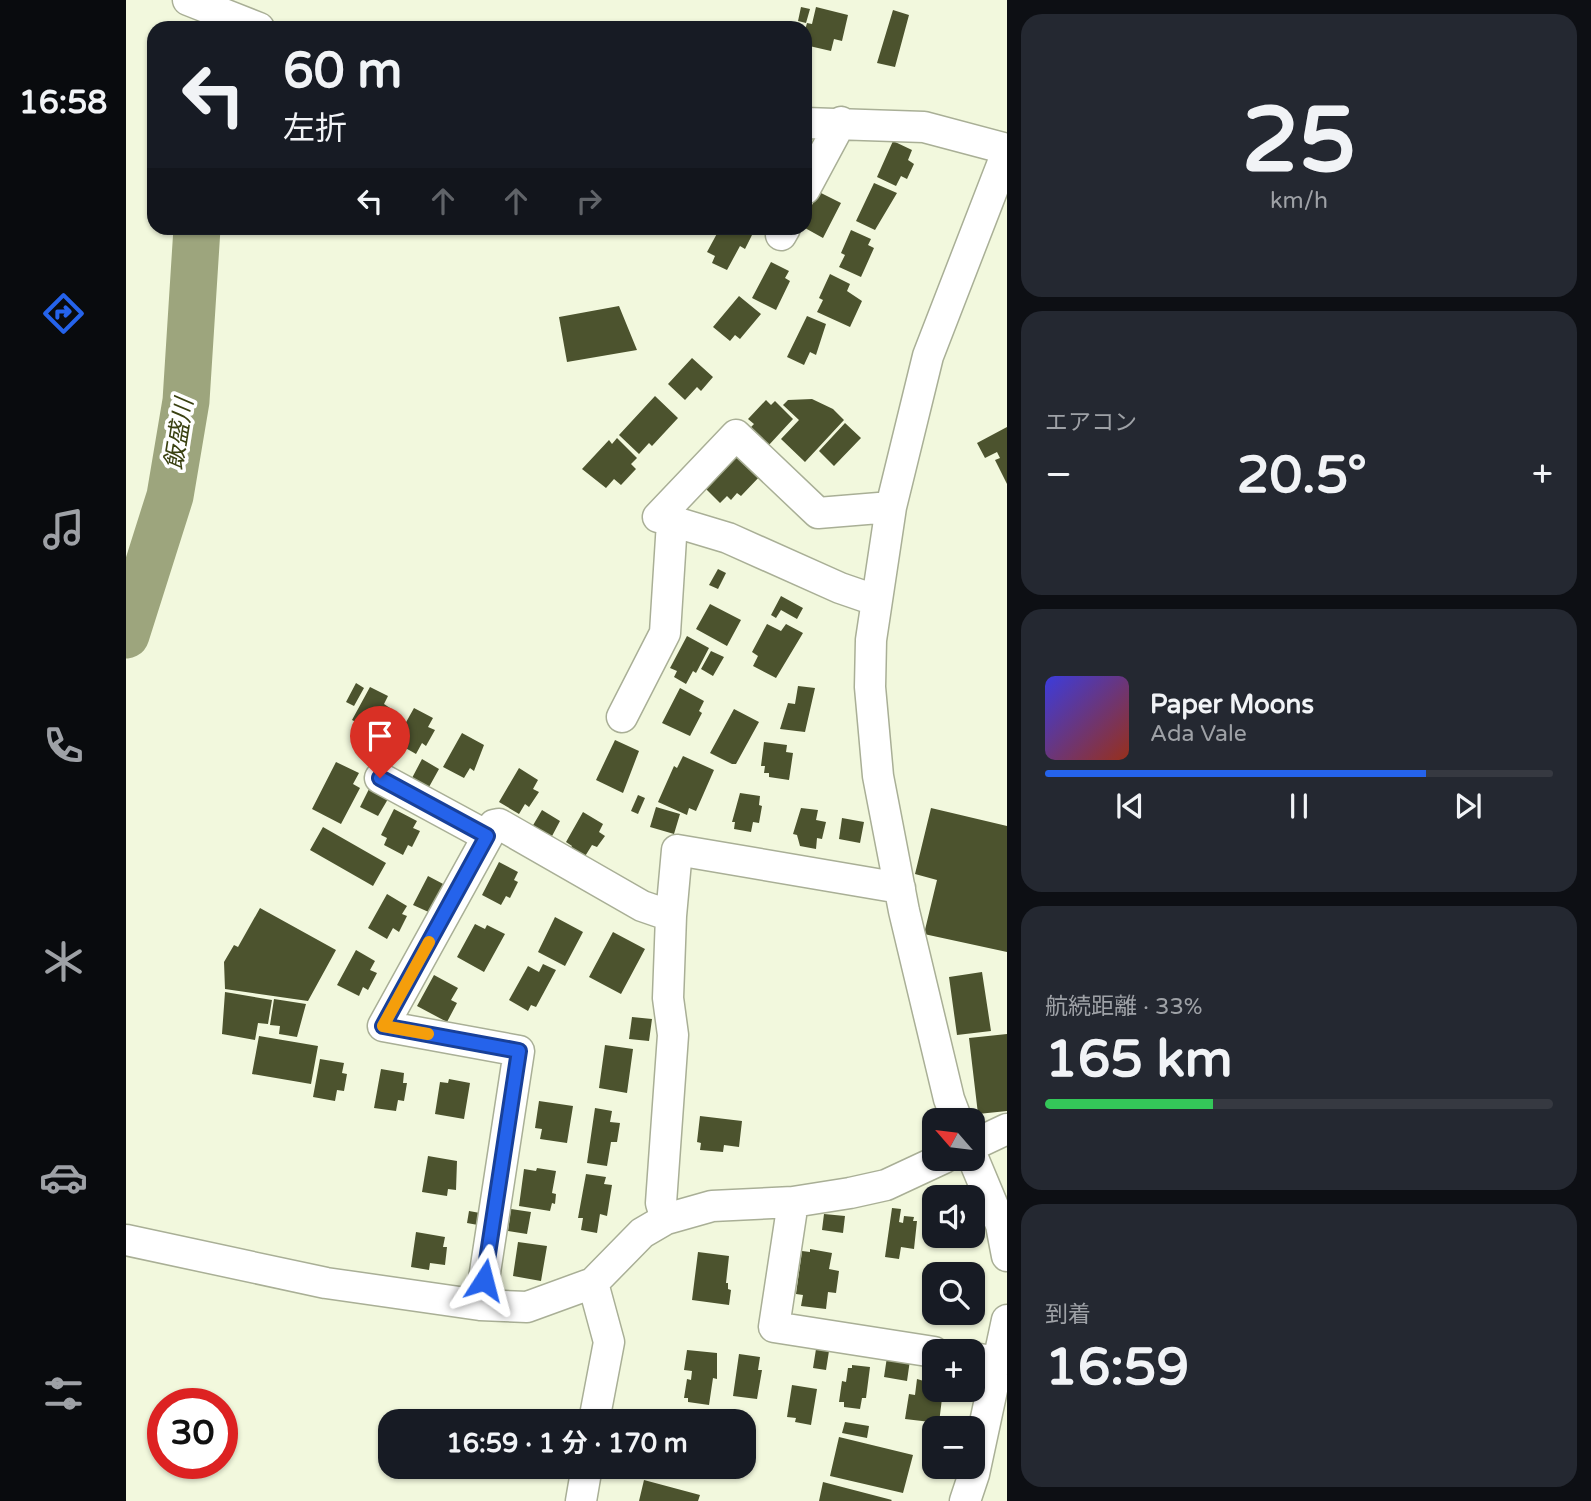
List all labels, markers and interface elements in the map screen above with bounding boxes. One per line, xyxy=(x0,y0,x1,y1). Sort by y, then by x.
text: 60 m xyxy=(283,42,402,101)
icon: left xyxy=(168,49,259,140)
text: 16:58 xyxy=(19,84,107,122)
text: 25 xyxy=(1242,86,1356,196)
text: 左折 xyxy=(283,110,347,148)
icon: left xyxy=(351,182,389,220)
icon: ahead xyxy=(424,182,462,220)
icon: ahead xyxy=(497,182,535,220)
icon: right xyxy=(570,182,608,220)
text: km/h xyxy=(1270,187,1328,215)
icon: directions xyxy=(39,289,88,338)
water label: 飯盛川 xyxy=(160,393,200,472)
text: エアコン xyxy=(1045,409,1137,437)
text: 20.5° xyxy=(1237,444,1367,507)
text: − xyxy=(1045,452,1072,498)
text: + xyxy=(1532,452,1553,498)
icon: music xyxy=(39,505,88,554)
text: Paper Moons xyxy=(1150,689,1314,720)
pin xyxy=(350,706,410,778)
icon: arrive xyxy=(361,717,399,755)
text: Ada Vale xyxy=(1150,720,1247,748)
icon: phone xyxy=(39,721,88,770)
icon: previous xyxy=(1111,787,1149,825)
icon: pause xyxy=(1280,787,1318,825)
icon: next xyxy=(1449,787,1487,825)
icon: climate xyxy=(39,937,88,986)
text: 航続距離 · 33% xyxy=(1045,993,1203,1021)
text: 165 km xyxy=(1045,1028,1233,1091)
north arrow xyxy=(922,1108,985,1171)
map controls xyxy=(922,1108,985,1479)
icon: car xyxy=(39,1153,88,1202)
button: sound xyxy=(922,1185,985,1248)
position arrow xyxy=(447,1243,521,1317)
button: search xyxy=(922,1262,985,1325)
text: 到着 xyxy=(1045,1301,1091,1329)
text: 16:59 xyxy=(1045,1336,1189,1399)
button: + xyxy=(922,1339,985,1402)
icon: filters xyxy=(39,1369,88,1418)
speed limit sign: 30 xyxy=(147,1388,238,1479)
button: − xyxy=(922,1416,985,1479)
text: 16:59 · 1 分 · 170 m xyxy=(446,1428,688,1459)

